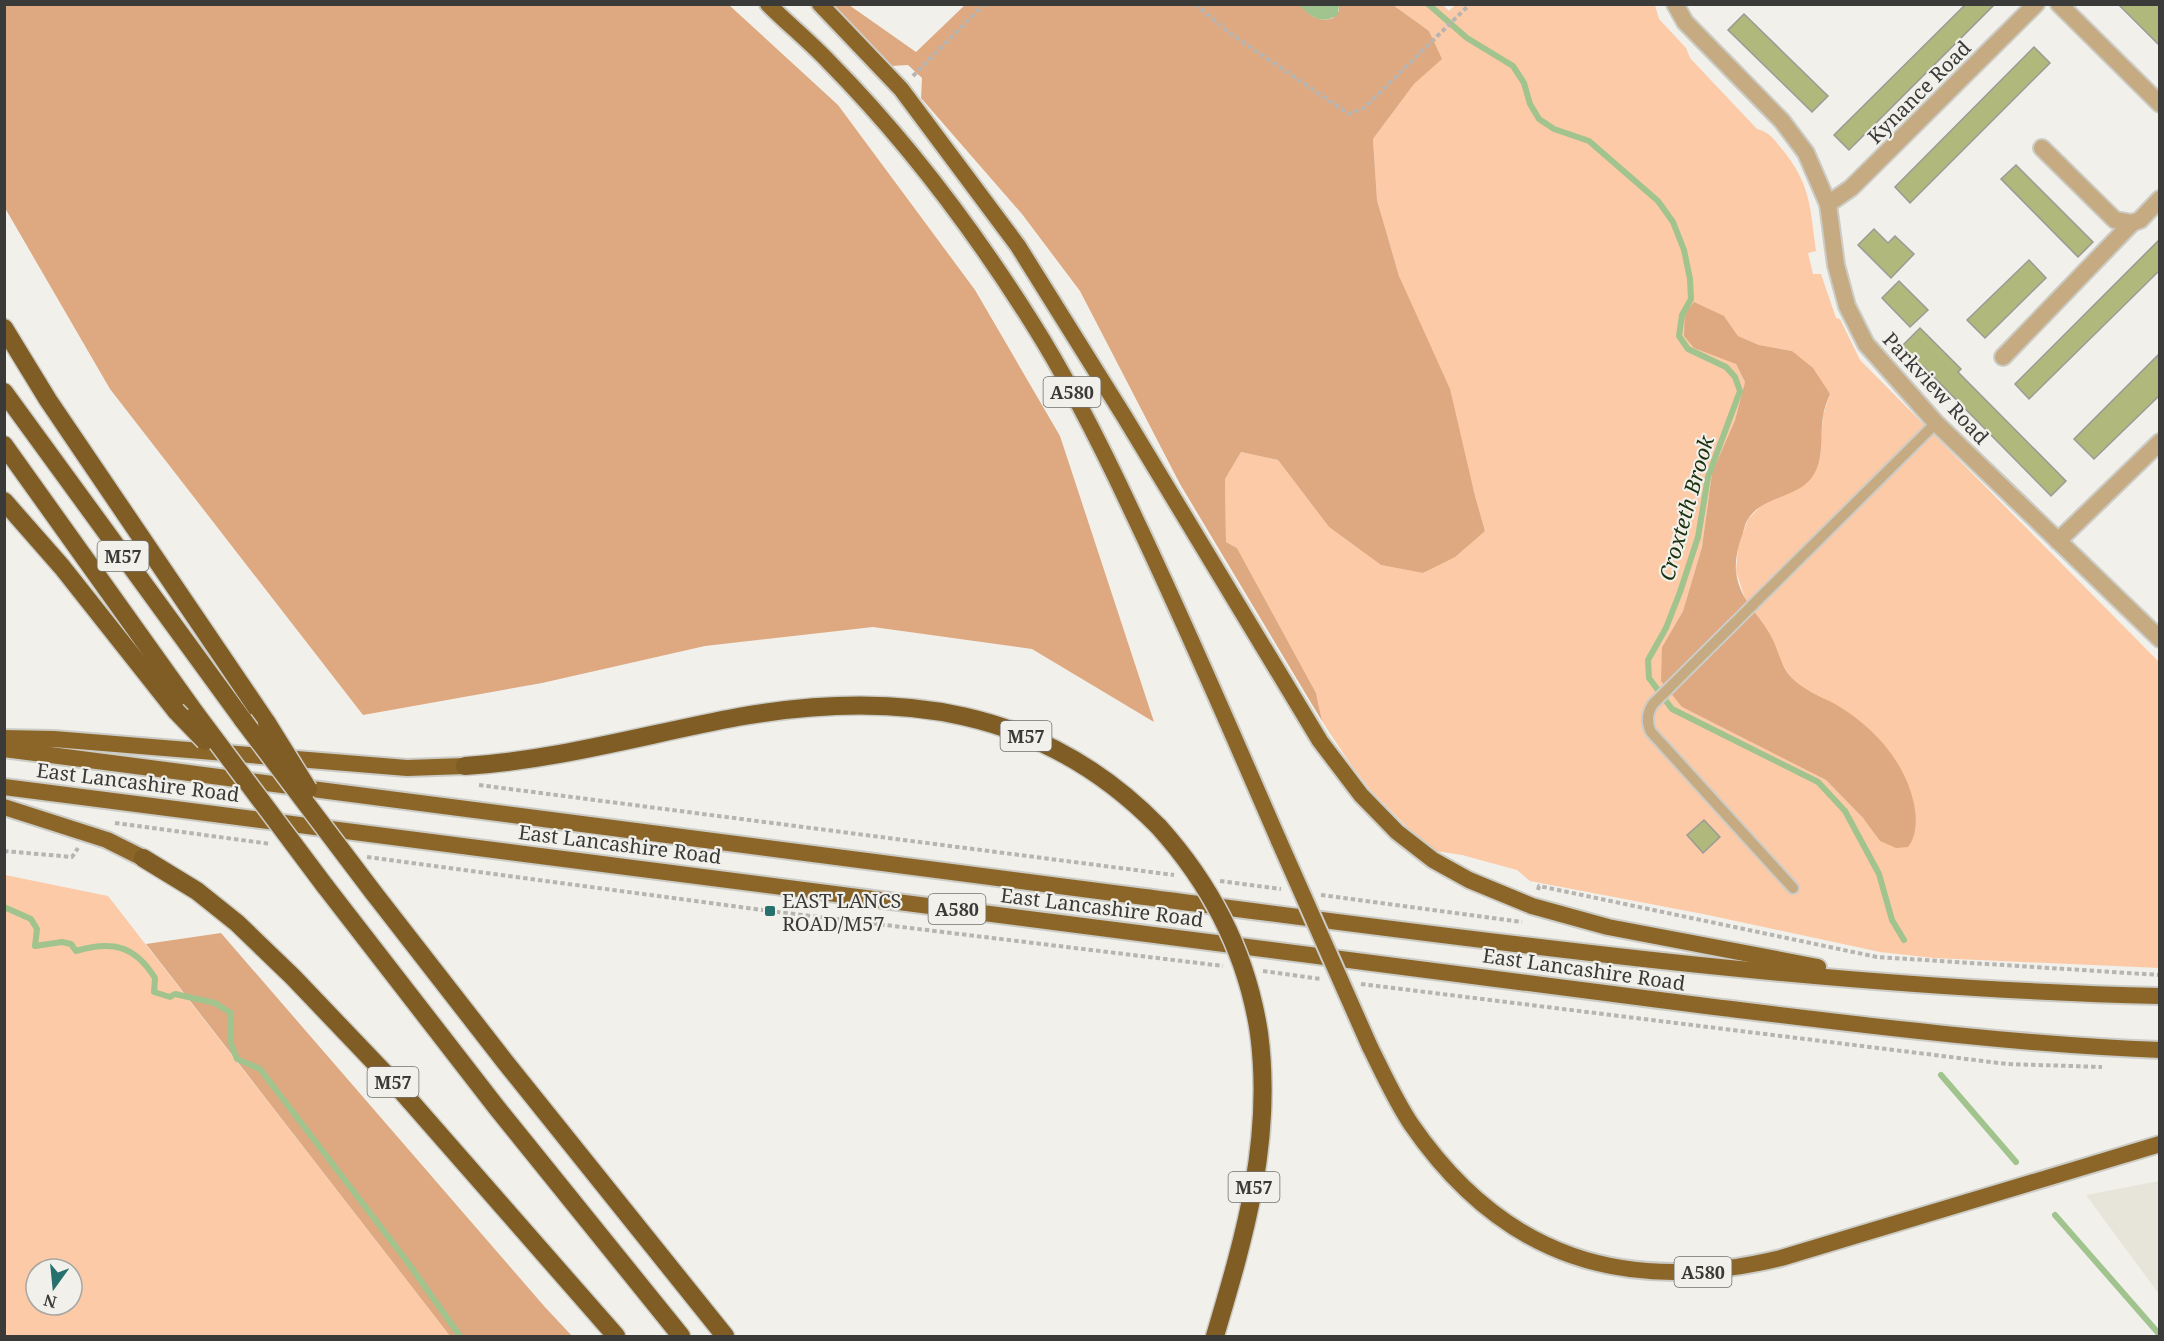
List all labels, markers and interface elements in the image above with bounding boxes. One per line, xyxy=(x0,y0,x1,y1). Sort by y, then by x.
street label: Kynance Road xyxy=(1861,34,1977,150)
street label: Parkview Road xyxy=(1877,326,1995,450)
road number: A580 xyxy=(1044,377,1100,407)
water label: Croxteth Brook xyxy=(1652,431,1720,584)
road number: M57 xyxy=(98,541,148,571)
road number: M57 xyxy=(1000,721,1052,751)
street label: East Lancashire Road xyxy=(35,756,241,808)
street label: East Lancashire Road xyxy=(517,818,723,870)
street label: East Lancashire Road xyxy=(999,881,1205,933)
place label: EAST LANCS ROAD/M57 xyxy=(782,887,901,937)
road number: A580 xyxy=(928,894,986,924)
marker: EAST LANCS ROAD/M57 xyxy=(763,904,777,918)
street label: East Lancashire Road xyxy=(1481,941,1687,997)
road number: M57 xyxy=(368,1067,418,1097)
road number: M57 xyxy=(1228,1172,1280,1202)
north arrow xyxy=(24,1257,84,1317)
road number: A580 xyxy=(1674,1257,1732,1287)
text: N xyxy=(41,1289,59,1314)

